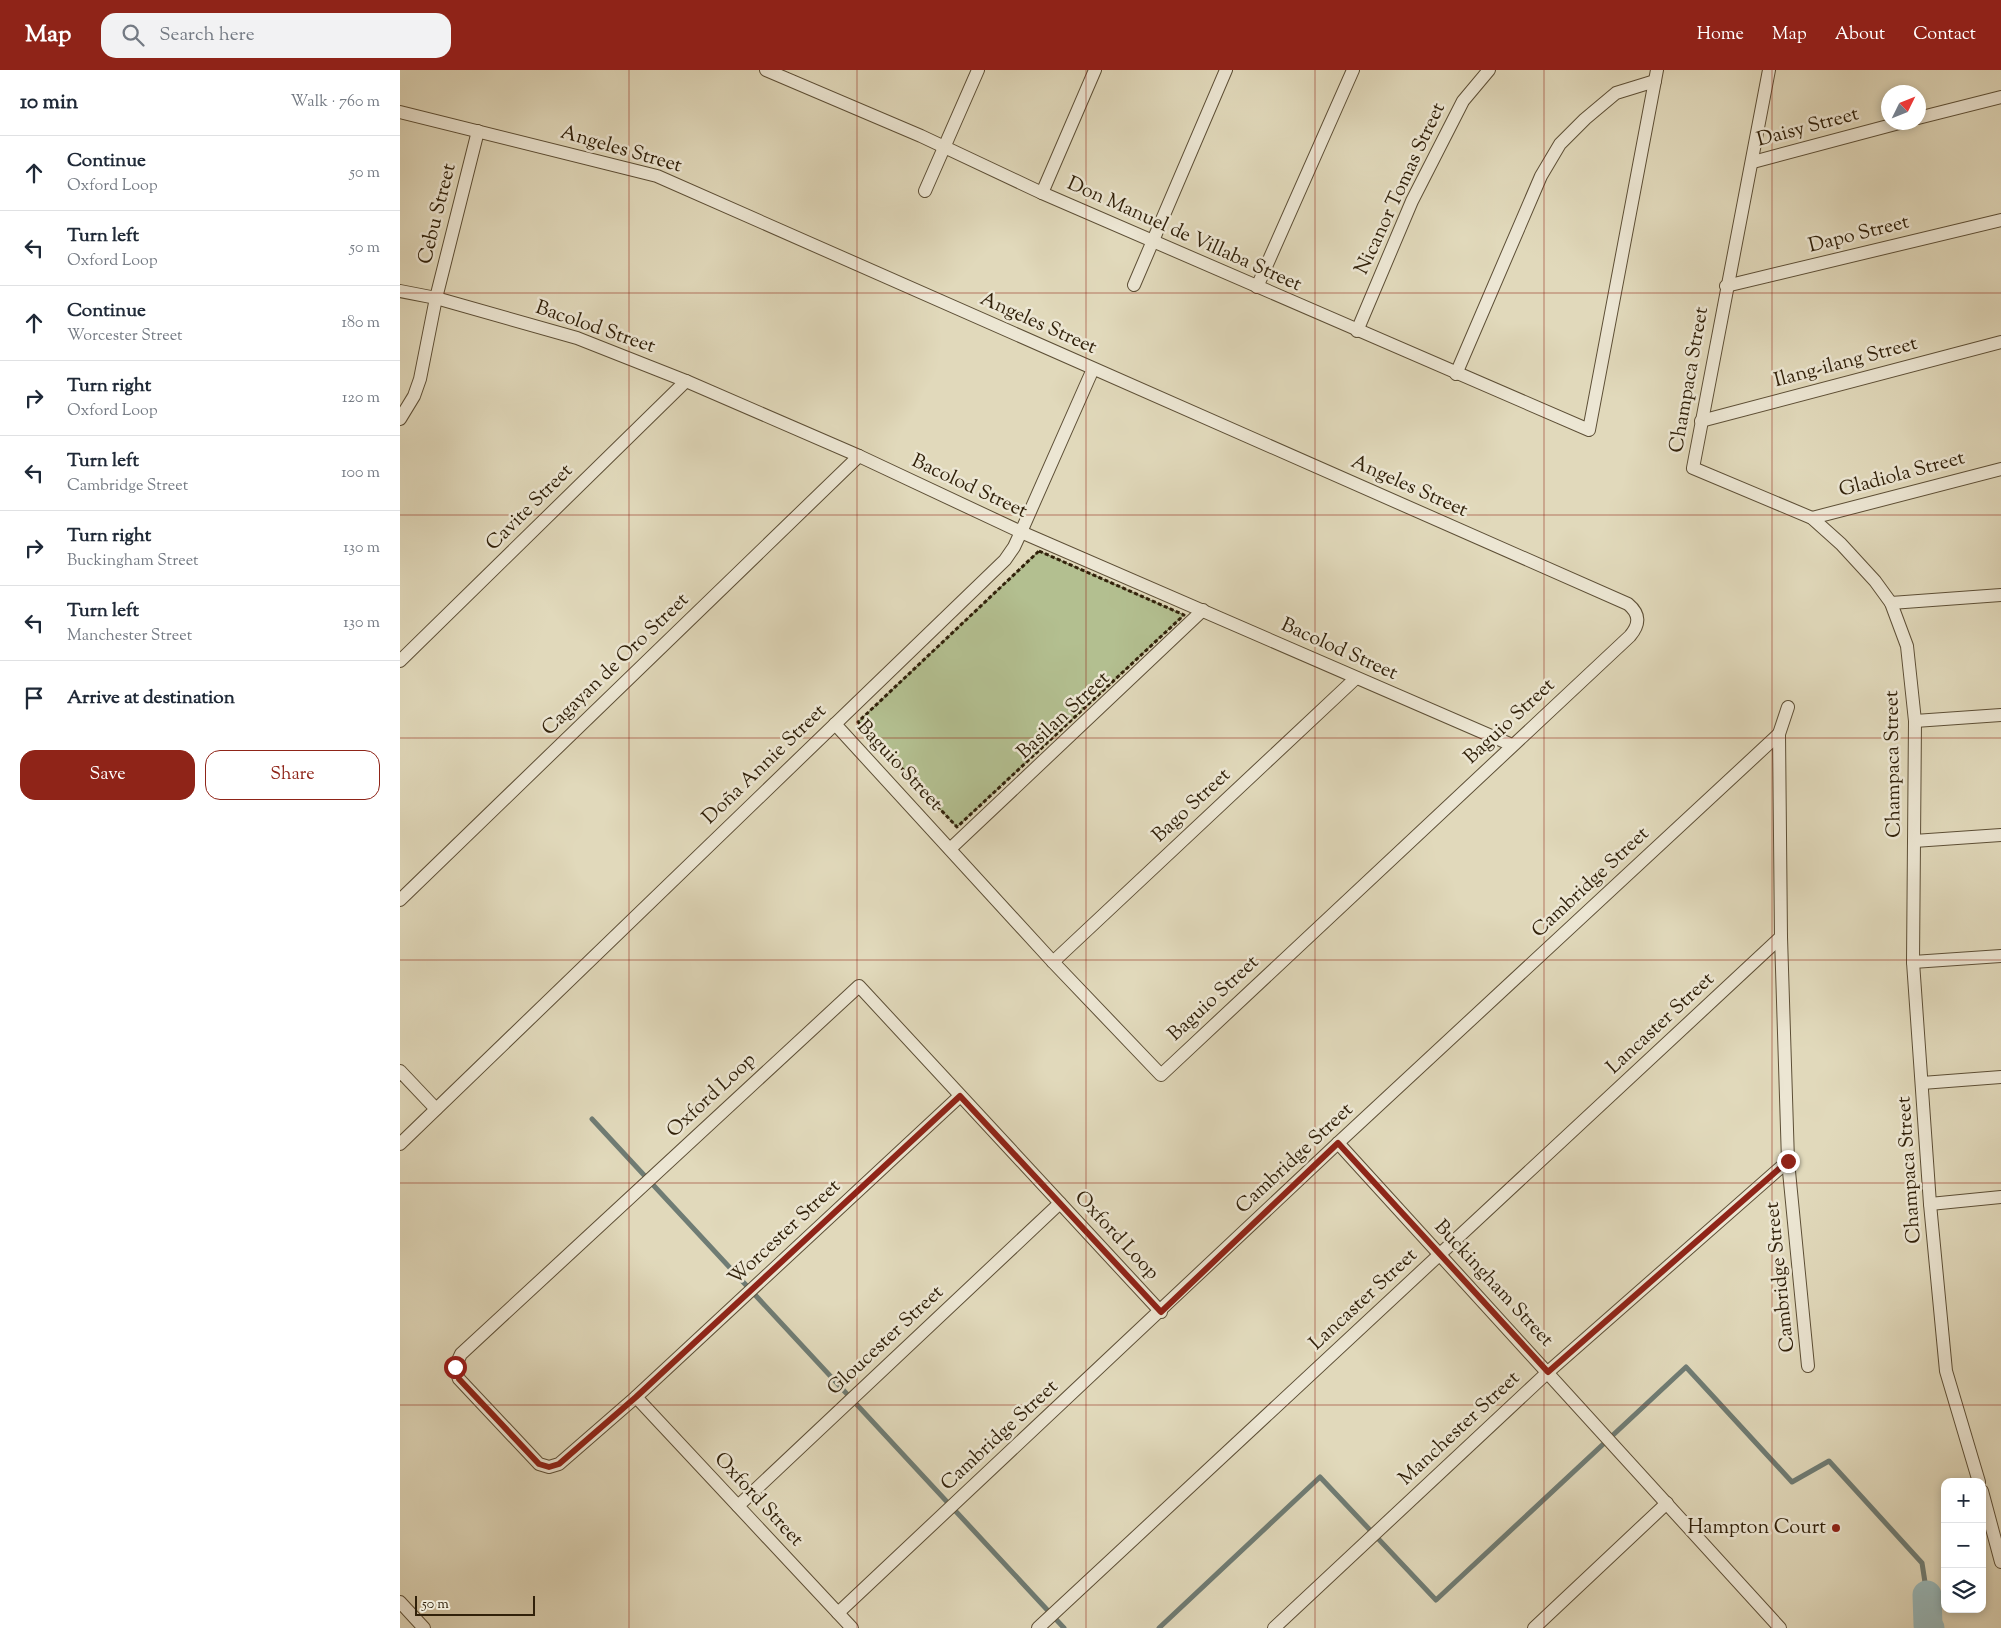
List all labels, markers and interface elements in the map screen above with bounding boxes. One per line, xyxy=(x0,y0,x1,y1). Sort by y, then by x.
search box xyxy=(101,13,451,58)
text: Map xyxy=(25,18,71,52)
icon: search xyxy=(119,21,147,49)
text: Search here xyxy=(159,22,255,49)
text: Home xyxy=(1697,22,1744,48)
text: Map xyxy=(1772,22,1807,48)
text: About xyxy=(1835,22,1885,48)
text: Contact xyxy=(1913,22,1976,48)
north arrow xyxy=(1881,85,1926,130)
text: 10 min xyxy=(20,88,78,118)
text: Walk · 760 m xyxy=(291,91,380,114)
street label: Nicanor Tomas Street xyxy=(1348,98,1454,280)
street label: Daisy Street xyxy=(1754,100,1862,156)
street label: Angeles Street xyxy=(557,119,685,181)
text: Continue xyxy=(67,148,146,175)
icon: ahead xyxy=(20,159,48,187)
street label: Cebu Street xyxy=(411,160,465,268)
text: 50 m xyxy=(349,162,380,185)
street label: Don Manuel de Villaba Street xyxy=(1062,170,1306,300)
text: Oxford Loop xyxy=(67,175,158,198)
street label: Dapo Street xyxy=(1806,208,1913,262)
text: Turn left xyxy=(67,223,139,250)
icon: left xyxy=(20,234,48,262)
text: 50 m xyxy=(349,237,380,260)
text: Oxford Loop xyxy=(67,250,158,273)
street label: Angeles Street xyxy=(975,285,1101,363)
street label: Bacolod Street xyxy=(531,294,659,362)
text: Continue xyxy=(67,298,146,325)
street label: Champaca Street xyxy=(1663,305,1717,455)
icon: ahead xyxy=(20,309,48,337)
text: 180 m xyxy=(341,312,380,335)
text: Worcester Street xyxy=(67,325,183,348)
street label: Ilang-ilang Street xyxy=(1771,330,1921,396)
text: Turn right xyxy=(67,373,151,400)
icon: right xyxy=(20,384,48,412)
text: 120 m xyxy=(342,387,380,410)
text: Oxford Loop xyxy=(67,400,158,423)
street label: Gladiola Street xyxy=(1836,444,1968,506)
street label: Bacolod Street xyxy=(906,447,1032,527)
text: Turn left xyxy=(67,448,139,475)
street label: Angeles Street xyxy=(1346,448,1472,526)
street label: Cavite Street xyxy=(480,458,580,558)
icon: left xyxy=(20,459,48,487)
text: 100 m xyxy=(341,462,380,485)
text: Cambridge Street xyxy=(67,475,188,498)
text: Turn right xyxy=(67,523,151,550)
icon: right xyxy=(20,534,48,562)
text: 130 m xyxy=(343,537,380,560)
text: Buckingham Street xyxy=(67,550,199,573)
street label: Cagayan de Oro Street xyxy=(536,587,696,743)
text: Turn left xyxy=(67,598,139,625)
icon: left xyxy=(20,609,48,637)
street label: Bacolod Street xyxy=(1276,611,1402,689)
text: 130 m xyxy=(343,612,380,635)
text: Manchester Street xyxy=(67,625,192,648)
street label: Basilan Street xyxy=(1011,665,1117,767)
street label: Baguio Street xyxy=(1458,672,1562,772)
icon: arrive xyxy=(20,684,48,712)
text: Arrive at destination xyxy=(67,685,235,712)
street label: Champaca Street xyxy=(1878,690,1910,838)
street label: Doña Annie Street xyxy=(696,698,834,832)
street label: Baguio Street xyxy=(849,714,949,818)
button: Save xyxy=(20,750,195,800)
button: Share xyxy=(205,750,380,800)
street label: Bago Street xyxy=(1146,762,1238,850)
street label: Cambridge Street xyxy=(1526,821,1656,945)
street label: Baguio Street xyxy=(1162,949,1266,1049)
street label: Lancaster Street xyxy=(1600,966,1722,1082)
street label: Oxford Loop xyxy=(661,1047,763,1145)
street label: Champaca Street xyxy=(1890,1095,1930,1245)
street label: Cambridge Street xyxy=(1230,1097,1360,1221)
route end xyxy=(1777,1150,1800,1173)
street label: Worcester Street xyxy=(722,1173,848,1293)
street label: Oxford Loop xyxy=(1067,1185,1165,1287)
street label: Cambridge Street xyxy=(1759,1200,1803,1354)
street label: Buckingham Street xyxy=(1426,1214,1560,1354)
street label: Lancaster Street xyxy=(1303,1242,1425,1358)
street label: Gloucester Street xyxy=(821,1279,951,1403)
route start xyxy=(444,1356,467,1379)
street label: Manchester Street xyxy=(1393,1365,1527,1493)
street label: Cambridge Street xyxy=(935,1374,1065,1498)
street label: Oxford Street xyxy=(706,1446,810,1554)
map controls xyxy=(1941,1478,1986,1613)
button: + xyxy=(1941,1478,1986,1523)
place label: Hampton Court xyxy=(1687,1514,1826,1543)
marker: Hampton Court xyxy=(1830,1522,1842,1534)
button: − xyxy=(1941,1523,1986,1568)
button: layers xyxy=(1941,1568,1986,1613)
scale bar xyxy=(415,1593,535,1616)
text: 50 m xyxy=(422,1595,449,1615)

